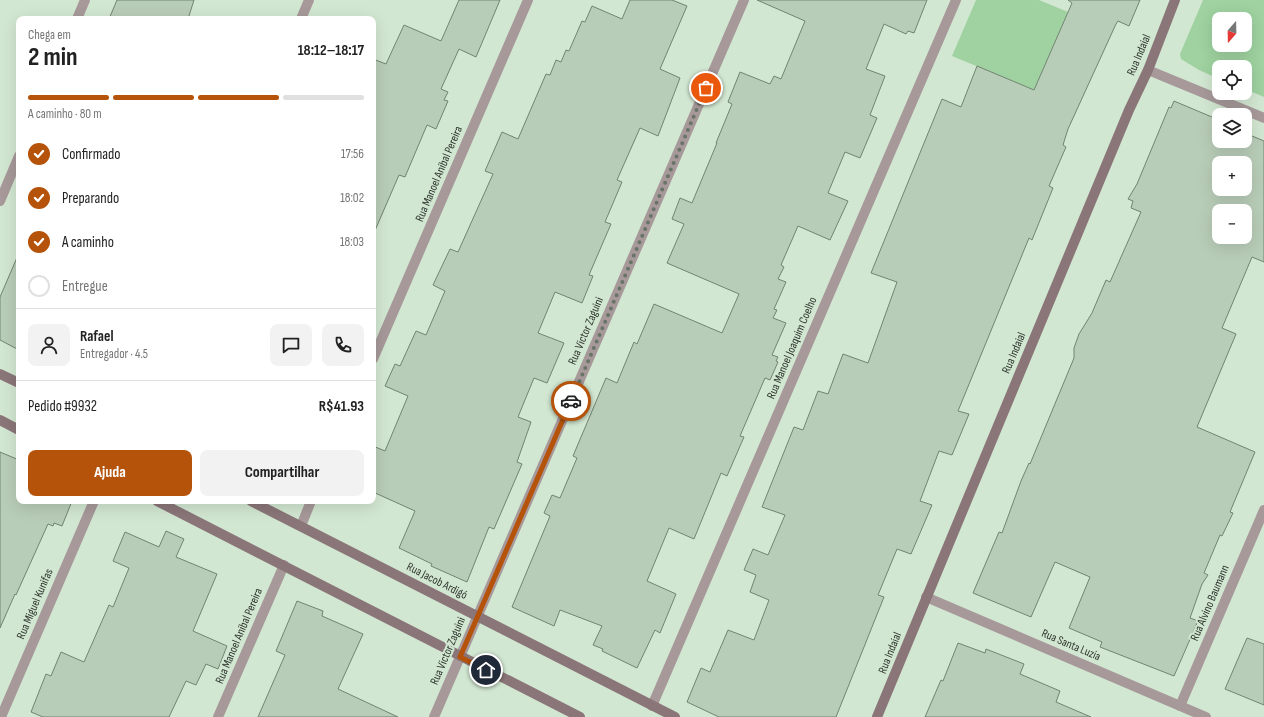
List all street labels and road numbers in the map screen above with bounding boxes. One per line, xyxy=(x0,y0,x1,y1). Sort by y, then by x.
street label: Rua Indaial xyxy=(1124,32,1154,78)
street label: Rua Manoel Aníbal Pereira xyxy=(412,124,466,224)
street label: Rua Victor Zaguini xyxy=(565,295,607,367)
street label: Rua Manoel Joaquim Coelho xyxy=(764,295,820,401)
street label: Rua Indaial xyxy=(999,330,1029,376)
street label: Rua Jacob Ardigó xyxy=(404,559,470,603)
street label: Rua Alvino Baumann xyxy=(1187,563,1233,643)
street label: Rua Miguel Kunifas xyxy=(13,566,57,642)
street label: Rua Manoel Aníbal Pereira xyxy=(212,586,266,686)
street label: Rua Victor Zaguini xyxy=(427,615,469,687)
street label: Rua Santa Luzia xyxy=(1039,626,1103,664)
street label: Rua Indaial xyxy=(875,630,905,676)

